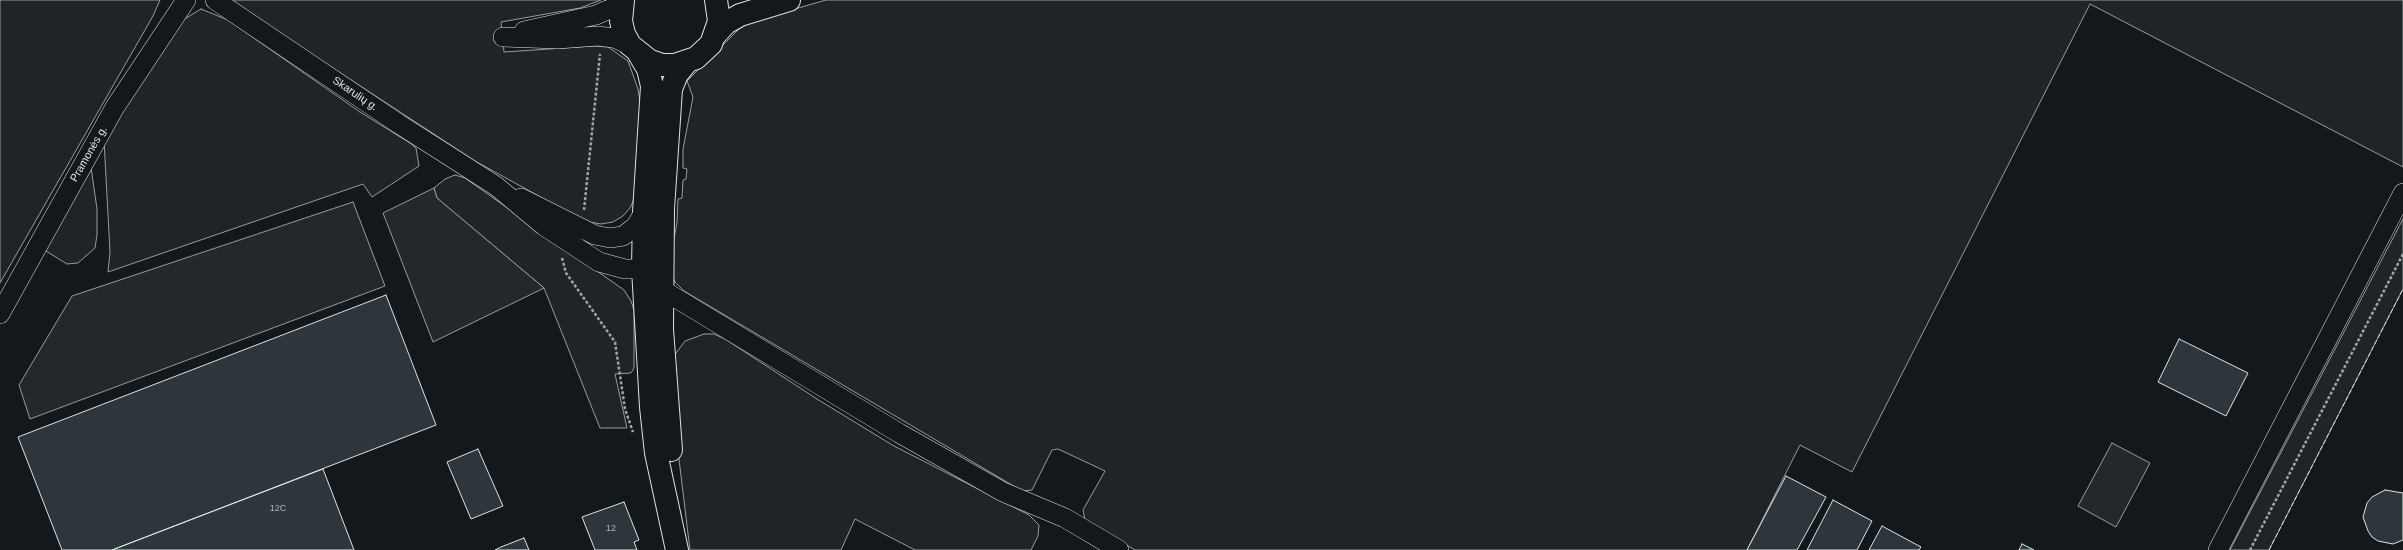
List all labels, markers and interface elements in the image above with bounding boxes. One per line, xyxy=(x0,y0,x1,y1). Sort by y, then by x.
street label: Skarulių g. xyxy=(330,74,380,114)
street label: Pramonės g. xyxy=(68,124,110,184)
house number: 12C xyxy=(270,504,286,514)
house number: 12 xyxy=(606,524,616,534)

